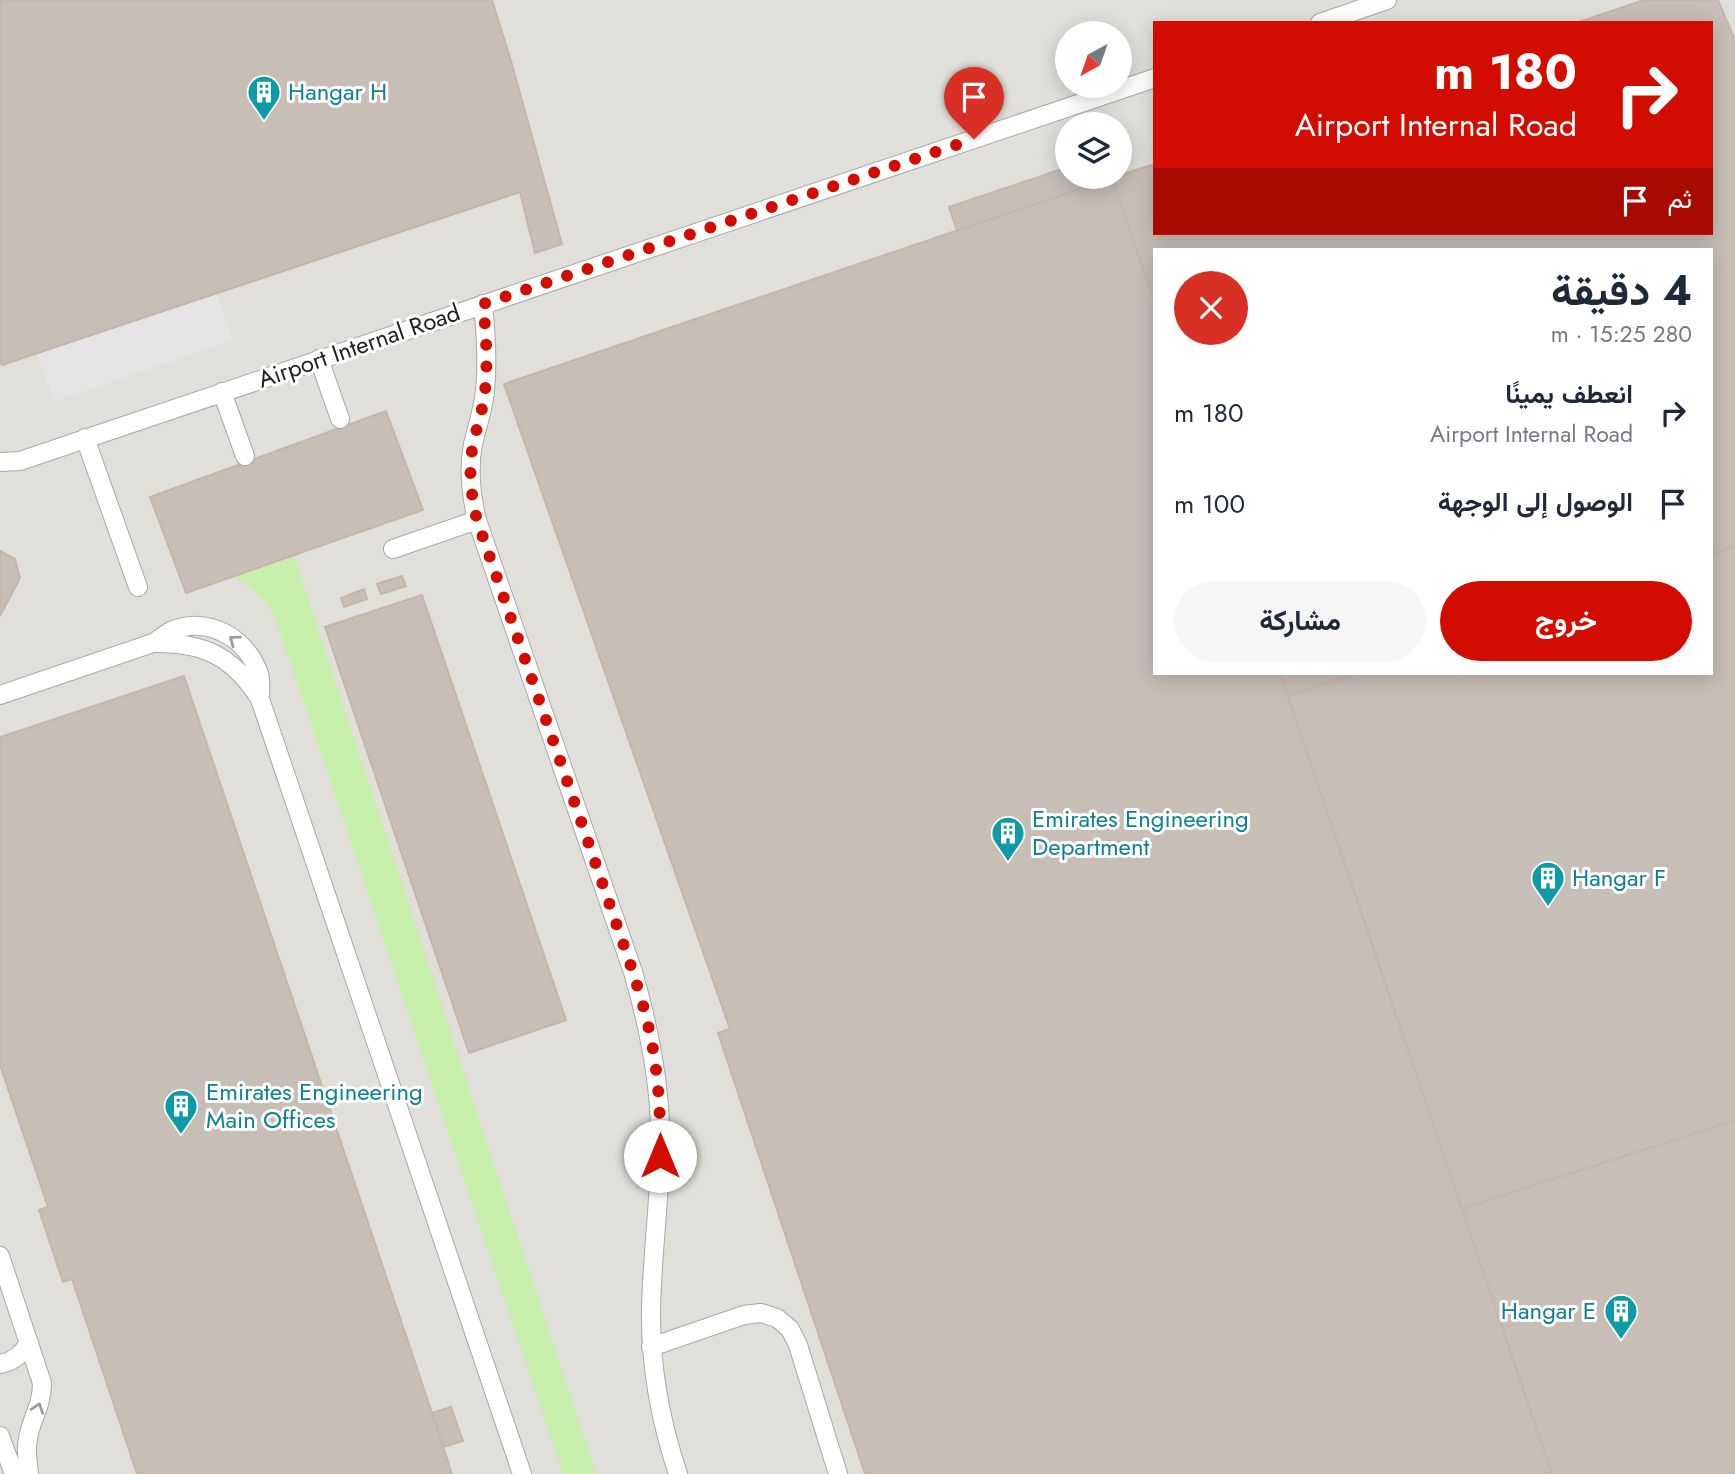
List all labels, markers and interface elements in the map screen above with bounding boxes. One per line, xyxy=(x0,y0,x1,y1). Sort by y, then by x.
north arrow xyxy=(1055,21,1132,98)
map controls xyxy=(1055,21,1132,189)
text: 180 m xyxy=(1434,37,1577,107)
icon: right xyxy=(1601,49,1692,140)
pin xyxy=(944,67,1004,139)
building icon: Hangar H xyxy=(245,73,283,122)
place label: Hangar H xyxy=(288,74,387,109)
icon: arrive xyxy=(955,78,993,116)
text: Airport Internal Road xyxy=(1295,102,1577,148)
button: layers xyxy=(1055,112,1132,189)
text: ثم xyxy=(1668,180,1692,218)
icon: arrive xyxy=(1616,182,1654,220)
text: 4 دقيقة xyxy=(1551,260,1692,321)
button: close xyxy=(1174,271,1248,345)
street label: Airport Internal Road xyxy=(253,295,465,397)
text: 280 m · 15:25 xyxy=(1551,317,1692,351)
text: انعطف يمينًا xyxy=(1505,375,1633,413)
text: 180 m xyxy=(1174,394,1244,432)
icon: right xyxy=(1654,394,1692,432)
text: Airport Internal Road xyxy=(1430,417,1633,451)
text: الوصول إلى الوجهة xyxy=(1438,483,1633,521)
text: 100 m xyxy=(1174,485,1245,523)
icon: arrive xyxy=(1654,485,1692,523)
button: مشاركة xyxy=(1174,581,1426,661)
button: خروج xyxy=(1440,581,1692,661)
one-way arrow xyxy=(230,636,242,648)
place label: Emirates Engineering Department xyxy=(1032,801,1249,864)
building icon: Emirates Engineering Department xyxy=(989,814,1027,863)
building icon: Hangar F xyxy=(1529,859,1567,908)
place label: Hangar F xyxy=(1572,860,1666,895)
place label: Emirates Engineering Main Offices xyxy=(206,1074,423,1137)
building icon: Emirates Engineering Main Offices xyxy=(162,1087,200,1136)
position arrow xyxy=(623,1119,697,1193)
building icon: Hangar E xyxy=(1602,1292,1640,1341)
place label: Hangar E xyxy=(1501,1293,1596,1328)
one-way arrow xyxy=(30,1402,44,1414)

